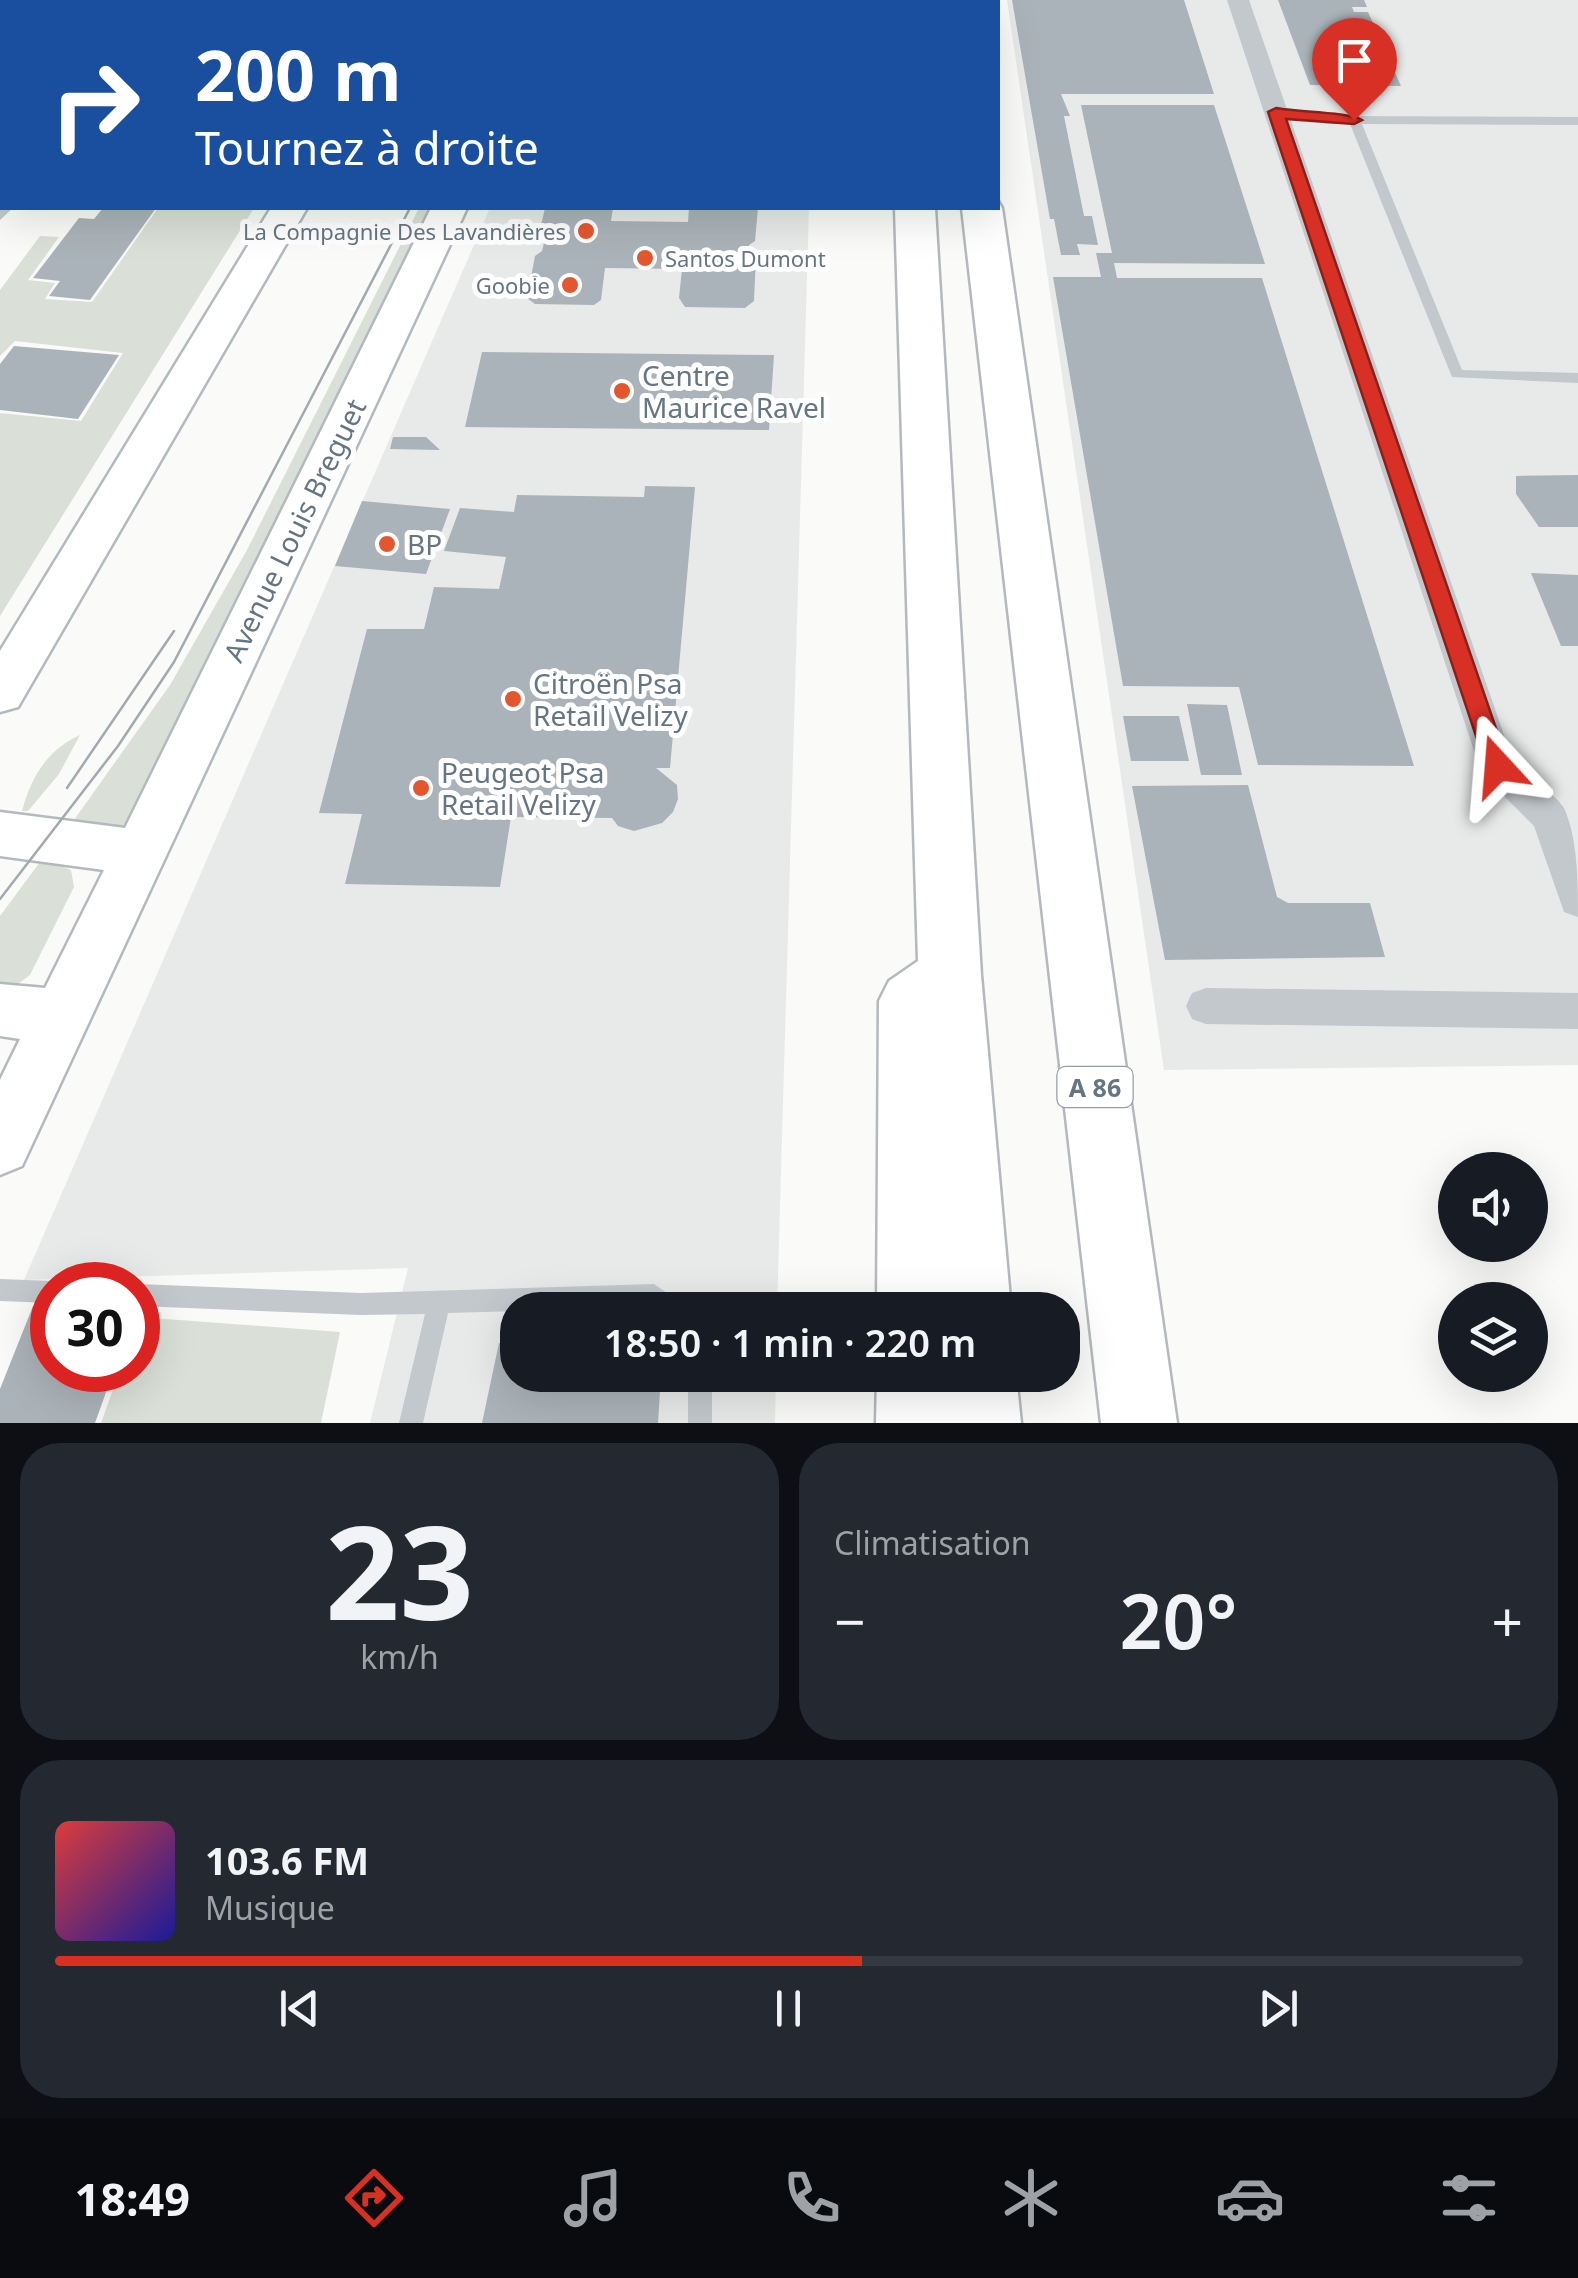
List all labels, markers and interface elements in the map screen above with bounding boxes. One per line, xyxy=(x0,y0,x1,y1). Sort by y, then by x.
pin xyxy=(1312,18,1397,121)
text: 200 m xyxy=(195,26,402,122)
icon: arrive xyxy=(1327,33,1382,88)
icon: right xyxy=(30,40,160,170)
text: Tournez à droite xyxy=(195,117,539,178)
place label: La Compagnie Des Lavandières xyxy=(243,216,566,246)
marker: La Compagnie Des Lavandières xyxy=(575,220,597,242)
place label: Santos Dumont xyxy=(665,243,826,273)
marker: Santos Dumont xyxy=(634,247,656,269)
place label: Goobie xyxy=(476,270,550,300)
marker: Goobie xyxy=(559,274,581,296)
place label: Centre Maurice Ravel xyxy=(642,356,826,426)
marker: Centre Maurice Ravel xyxy=(611,380,633,402)
street label: Avenue Louis Breguet xyxy=(214,392,374,668)
place label: BP xyxy=(407,525,442,563)
marker: BP xyxy=(376,533,398,555)
place label: Citroën Psa Retail Velizy xyxy=(533,664,688,734)
marker: Citroën Psa Retail Velizy xyxy=(502,688,524,710)
position arrow xyxy=(1446,714,1550,818)
place label: Peugeot Psa Retail Velizy xyxy=(441,753,604,823)
marker: Peugeot Psa Retail Velizy xyxy=(410,777,432,799)
road number: A 86 xyxy=(1058,1067,1132,1107)
map controls xyxy=(1438,1152,1548,1392)
button: sound xyxy=(1438,1152,1548,1262)
speed limit sign: 30 xyxy=(30,1262,160,1392)
button: layers xyxy=(1438,1282,1548,1392)
text: 18:50 · 1 min · 220 m xyxy=(604,1316,976,1368)
text: 23 xyxy=(325,1481,474,1658)
text: Climatisation xyxy=(834,1521,1031,1564)
text: 20° xyxy=(1120,1569,1237,1671)
text: − xyxy=(834,1583,865,1658)
text: + xyxy=(1492,1583,1523,1658)
text: km/h xyxy=(360,1635,439,1678)
text: 103.6 FM xyxy=(205,1834,369,1886)
text: Musique xyxy=(205,1886,335,1929)
icon: previous xyxy=(272,1981,327,2036)
icon: pause xyxy=(761,1981,816,2036)
icon: next xyxy=(1251,1981,1306,2036)
icon: directions xyxy=(339,2163,409,2233)
icon: music xyxy=(558,2163,628,2233)
icon: phone xyxy=(777,2163,847,2233)
icon: climate xyxy=(996,2163,1066,2233)
icon: car xyxy=(1215,2163,1285,2233)
icon: filters xyxy=(1434,2163,1504,2233)
text: 18:49 xyxy=(74,2168,190,2229)

